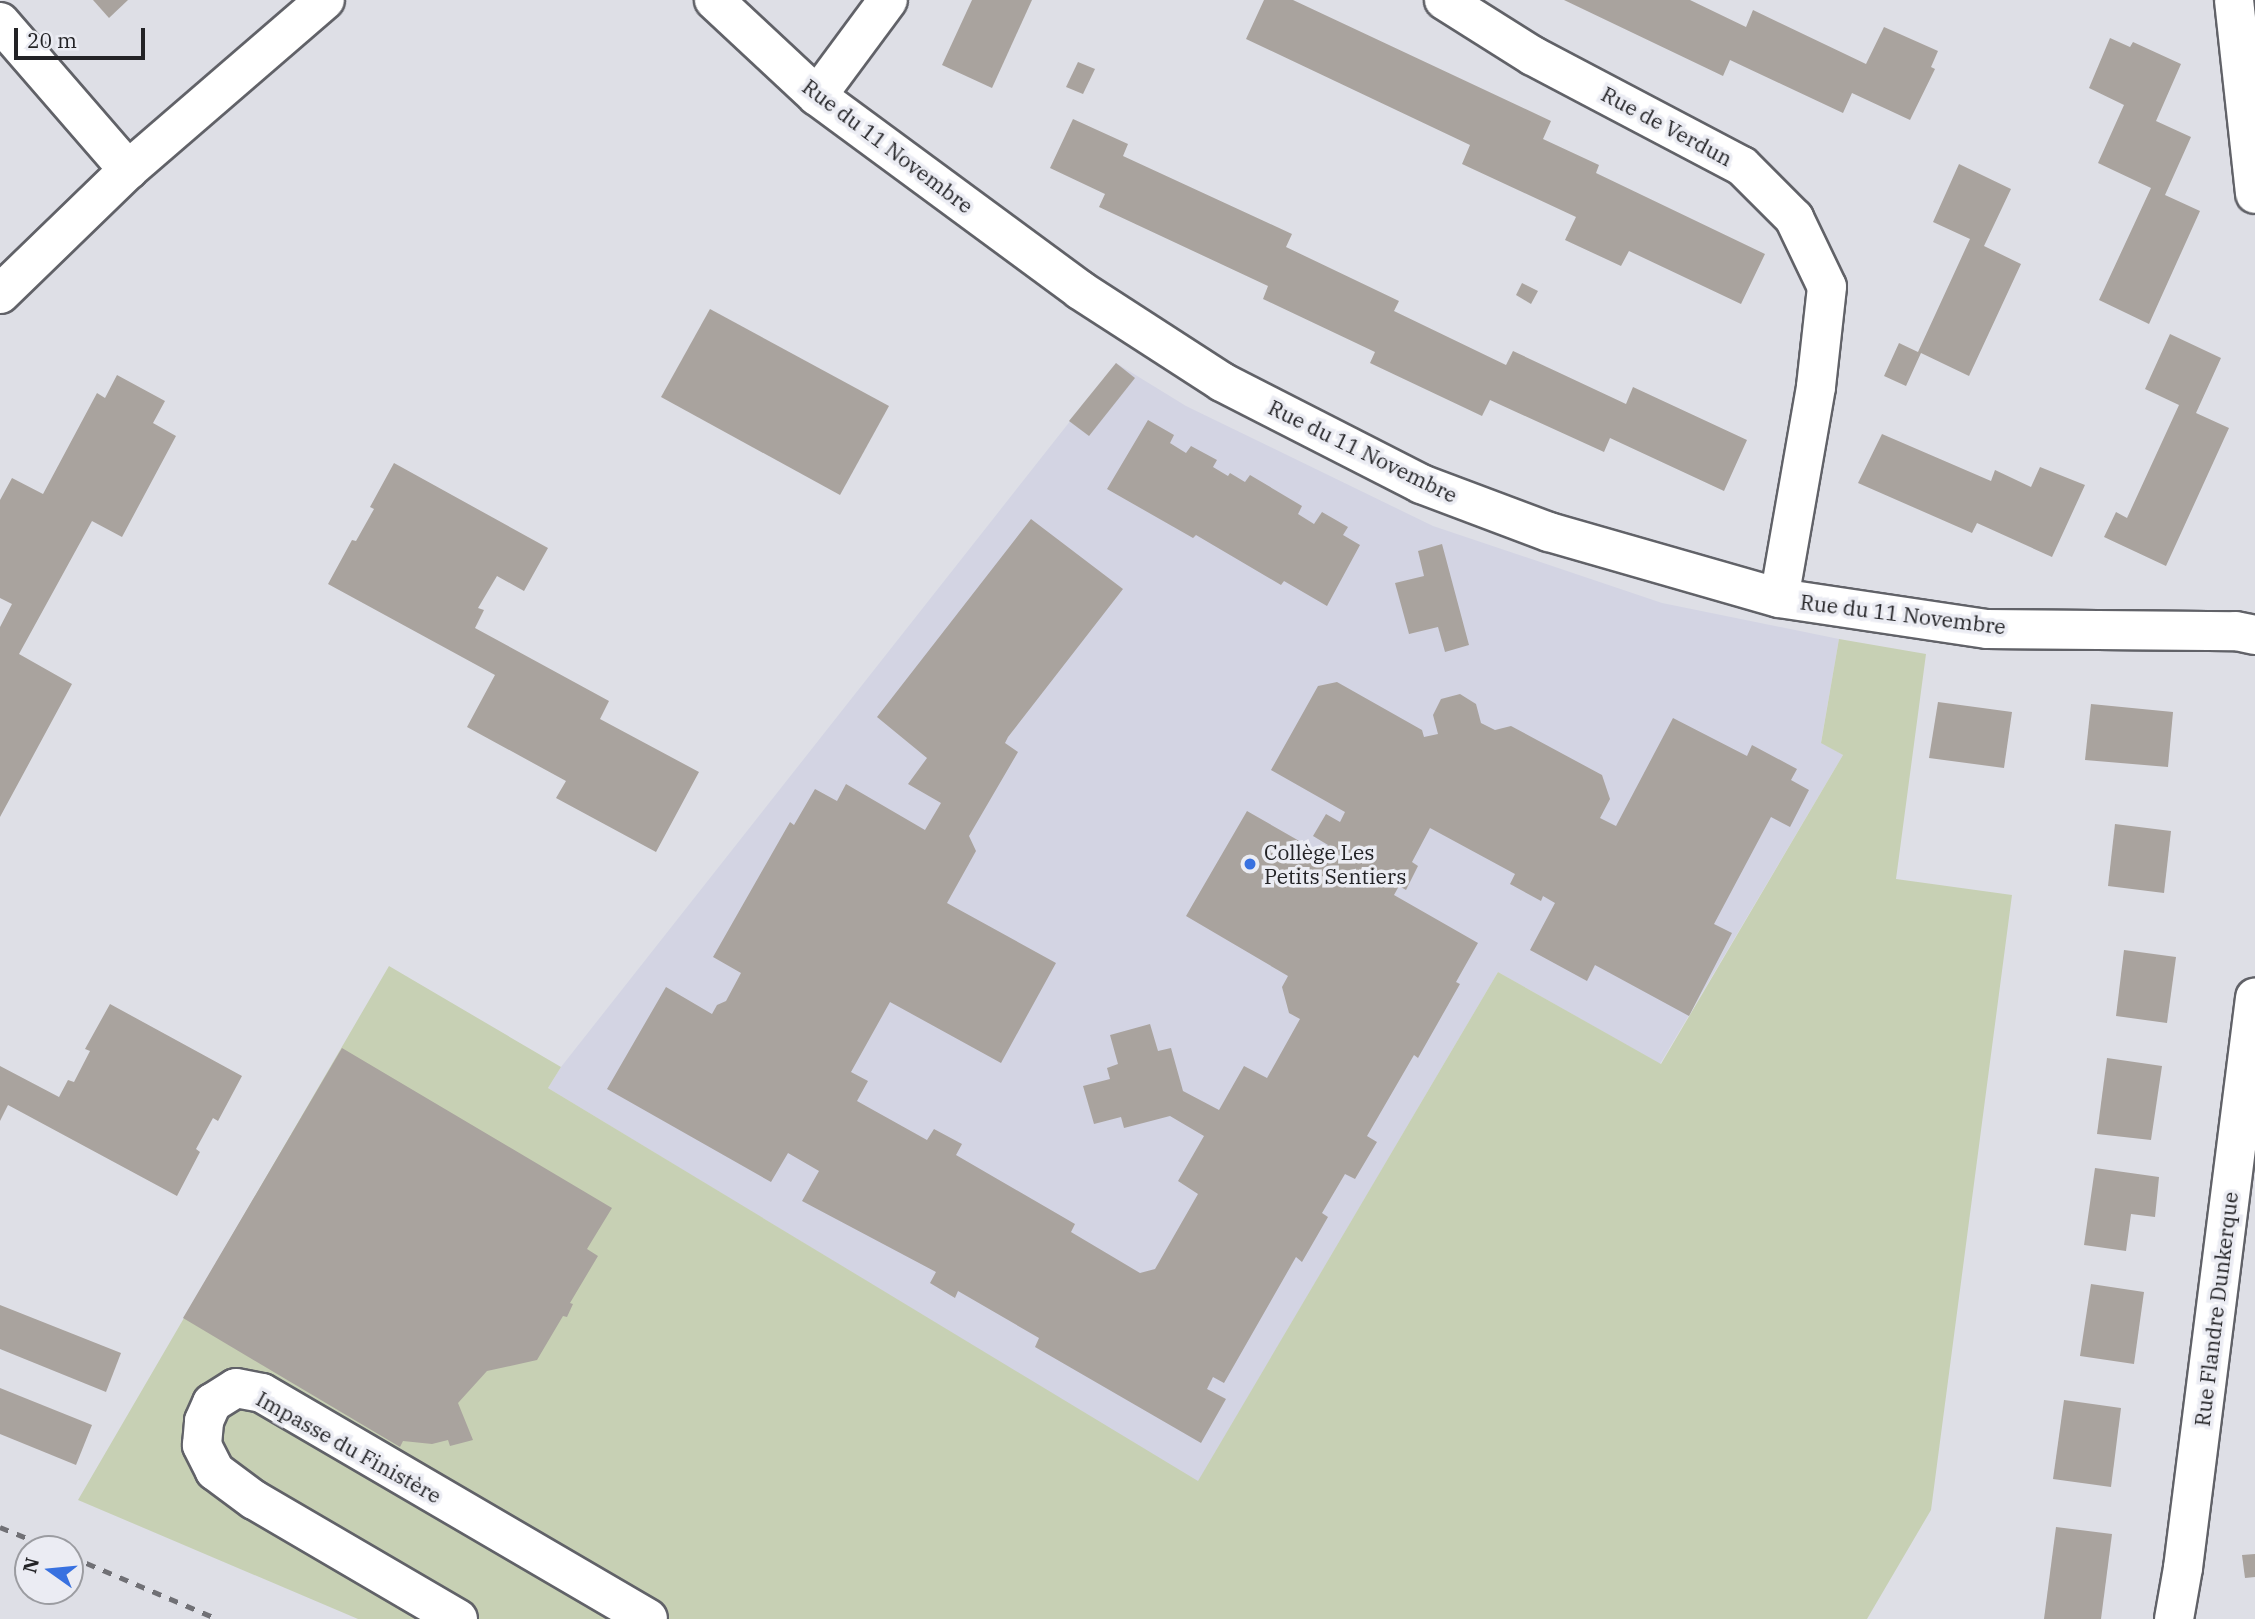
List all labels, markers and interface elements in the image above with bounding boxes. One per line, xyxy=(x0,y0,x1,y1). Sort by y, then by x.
scale bar xyxy=(18,14,149,58)
text: 20 m xyxy=(27,26,77,54)
street label: Rue du 11 Novembre xyxy=(798,74,978,218)
street label: Rue de Verdun xyxy=(1597,81,1737,171)
street label: Rue du 11 Novembre xyxy=(1264,394,1462,508)
street label: Rue du 11 Novembre xyxy=(1799,589,2007,639)
place label: Collège Les Petits Sentiers xyxy=(1264,839,1406,889)
marker: Collège Les Petits Sentiers xyxy=(1242,856,1258,872)
street label: Rue Flandre Dunkerque xyxy=(2189,1190,2243,1428)
street label: Impasse du Finistère xyxy=(252,1386,446,1508)
north arrow xyxy=(14,1535,84,1605)
text: N xyxy=(17,1555,44,1575)

